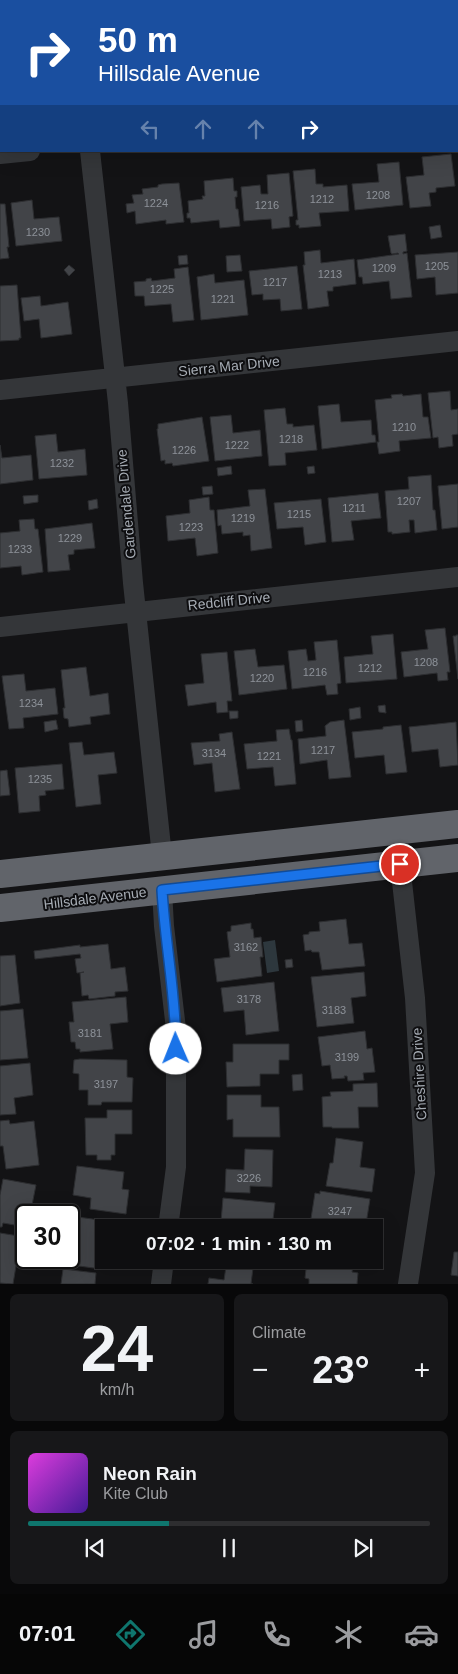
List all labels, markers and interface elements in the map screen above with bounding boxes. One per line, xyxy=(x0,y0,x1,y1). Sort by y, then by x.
icon: right xyxy=(15,20,80,85)
text: 50 m xyxy=(98,20,178,59)
text: Hillsdale Avenue xyxy=(98,61,260,86)
icon: left xyxy=(136,115,164,143)
icon: ahead xyxy=(189,115,217,143)
icon: ahead xyxy=(242,115,270,143)
icon: right xyxy=(295,115,323,143)
house number: 1208 xyxy=(366,189,390,201)
house number: 1212 xyxy=(310,193,334,205)
house number: 1224 xyxy=(144,197,168,209)
house number: 1216 xyxy=(255,199,279,211)
house number: 1230 xyxy=(26,226,50,238)
house number: 1205 xyxy=(425,260,449,272)
house number: 1209 xyxy=(372,262,396,274)
house number: 1213 xyxy=(318,268,342,280)
house number: 1217 xyxy=(263,276,287,288)
house number: 1225 xyxy=(150,283,174,295)
house number: 1221 xyxy=(211,293,235,305)
street label: Sierra Mar Drive xyxy=(177,353,281,379)
house number: 1210 xyxy=(392,421,416,433)
house number: 1218 xyxy=(279,433,303,445)
house number: 1222 xyxy=(225,439,249,451)
house number: 1226 xyxy=(172,444,196,456)
street label: Gardendale Drive xyxy=(113,448,139,559)
house number: 1232 xyxy=(50,457,74,469)
house number: 1207 xyxy=(397,495,421,507)
house number: 1211 xyxy=(342,502,366,514)
house number: 1215 xyxy=(287,508,311,520)
house number: 1219 xyxy=(231,512,255,524)
house number: 1223 xyxy=(179,521,203,533)
house number: 1229 xyxy=(58,532,82,544)
house number: 1233 xyxy=(8,543,32,555)
street label: Redcliff Drive xyxy=(187,589,271,613)
house number: 1208 xyxy=(414,656,438,668)
house number: 1212 xyxy=(358,662,382,674)
house number: 1216 xyxy=(303,666,327,678)
house number: 1220 xyxy=(250,672,274,684)
house number: 1234 xyxy=(19,697,43,709)
house number: 1217 xyxy=(311,744,335,756)
house number: 3134 xyxy=(202,747,226,759)
house number: 1221 xyxy=(257,750,281,762)
house number: 1235 xyxy=(28,773,52,785)
pin xyxy=(379,843,421,885)
icon: arrive xyxy=(386,850,414,878)
street label: Hillsdale Avenue xyxy=(43,884,147,912)
house number: 3162 xyxy=(234,941,258,953)
house number: 3178 xyxy=(237,993,261,1005)
house number: 3183 xyxy=(322,1004,346,1016)
position arrow xyxy=(149,1022,201,1074)
house number: 3181 xyxy=(78,1027,102,1039)
street label: Cheshire Drive xyxy=(409,1027,429,1121)
house number: 3199 xyxy=(335,1051,359,1063)
house number: 3197 xyxy=(94,1078,118,1090)
house number: 3226 xyxy=(237,1172,261,1184)
speed limit sign: 30 xyxy=(15,1204,80,1269)
house number: 3247 xyxy=(328,1205,352,1217)
text: 07:02 · 1 min · 130 m xyxy=(146,1233,332,1254)
text: 24 xyxy=(81,1312,153,1385)
text: Climate xyxy=(252,1324,306,1341)
text: 23° xyxy=(312,1349,370,1391)
text: − xyxy=(252,1354,268,1385)
text: + xyxy=(414,1354,430,1385)
text: km/h xyxy=(100,1381,134,1398)
text: Neon Rain xyxy=(103,1463,197,1484)
text: Kite Club xyxy=(103,1485,168,1502)
icon: previous xyxy=(81,1534,109,1562)
icon: pause xyxy=(215,1534,243,1562)
icon: next xyxy=(349,1534,377,1562)
icon: directions xyxy=(113,1617,148,1652)
icon: music xyxy=(186,1617,221,1652)
icon: phone xyxy=(259,1617,294,1652)
icon: climate xyxy=(331,1617,366,1652)
icon: car xyxy=(404,1617,439,1652)
text: 07:01 xyxy=(19,1621,75,1646)

